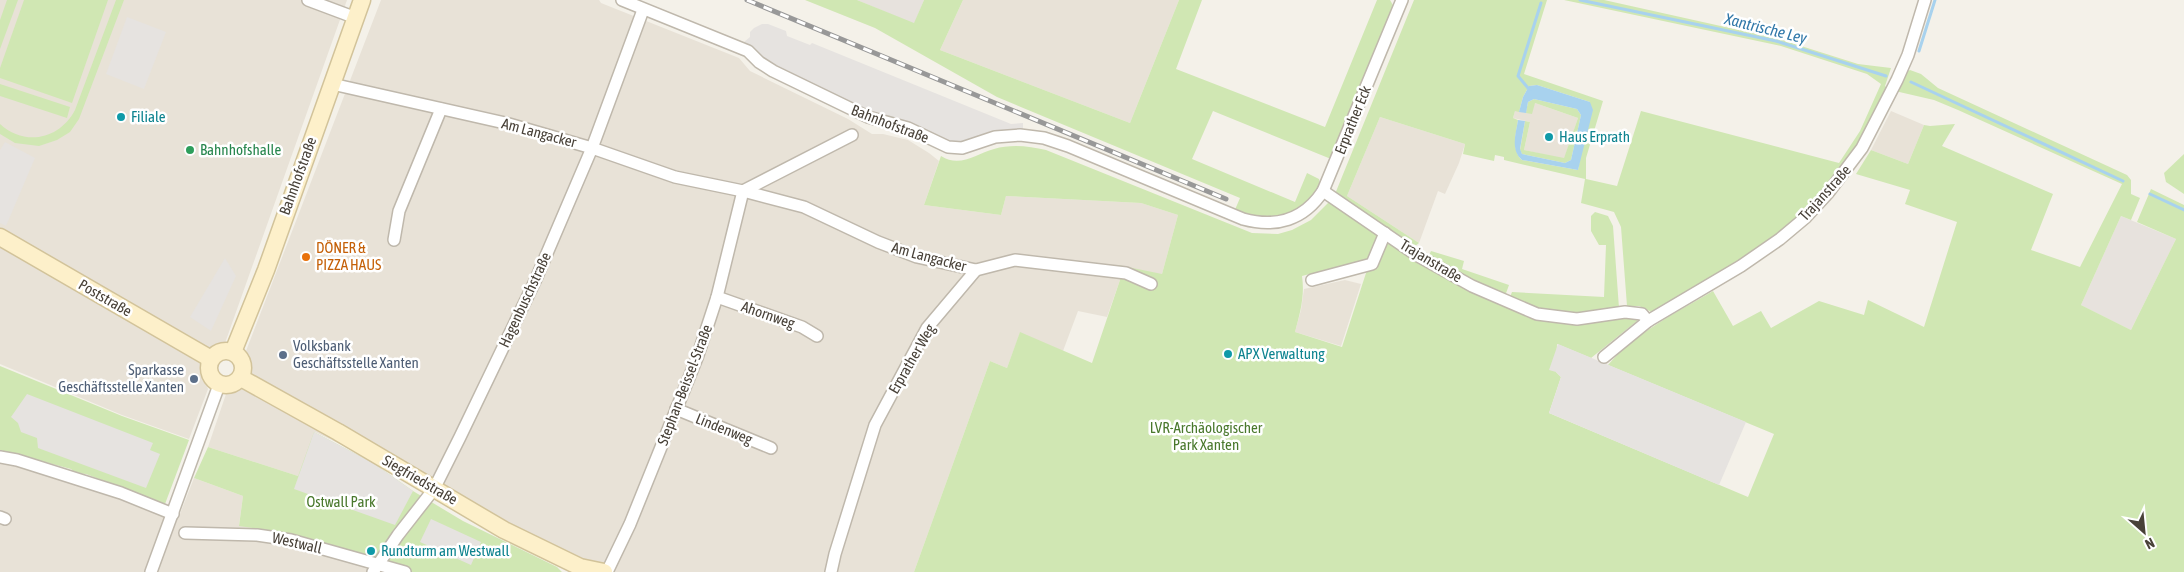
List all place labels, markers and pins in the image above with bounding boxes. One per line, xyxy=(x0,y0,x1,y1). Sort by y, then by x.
place label: Filiale xyxy=(131,108,166,125)
marker: Filiale xyxy=(115,111,127,123)
place label: Haus Erprath xyxy=(1559,128,1630,145)
marker: Haus Erprath xyxy=(1543,131,1555,143)
place label: Bahnhofshalle xyxy=(200,141,281,158)
marker: Bahnhofshalle xyxy=(184,144,196,156)
place label: DÖNER & PIZZA HAUS xyxy=(316,239,381,273)
marker: DÖNER & PIZZA HAUS xyxy=(300,251,312,263)
place label: Volksbank Geschäftsstelle Xanten xyxy=(293,337,419,371)
place label: APX Verwaltung xyxy=(1238,345,1325,362)
marker: APX Verwaltung xyxy=(1222,348,1234,360)
marker: Volksbank Geschäftsstelle Xanten xyxy=(277,349,289,361)
place label: Sparkasse Geschäftsstelle Xanten xyxy=(58,361,184,395)
marker: Sparkasse Geschäftsstelle Xanten xyxy=(188,373,200,385)
place label: Rundturm am Westwall xyxy=(381,542,509,559)
marker: Rundturm am Westwall xyxy=(365,545,377,557)

